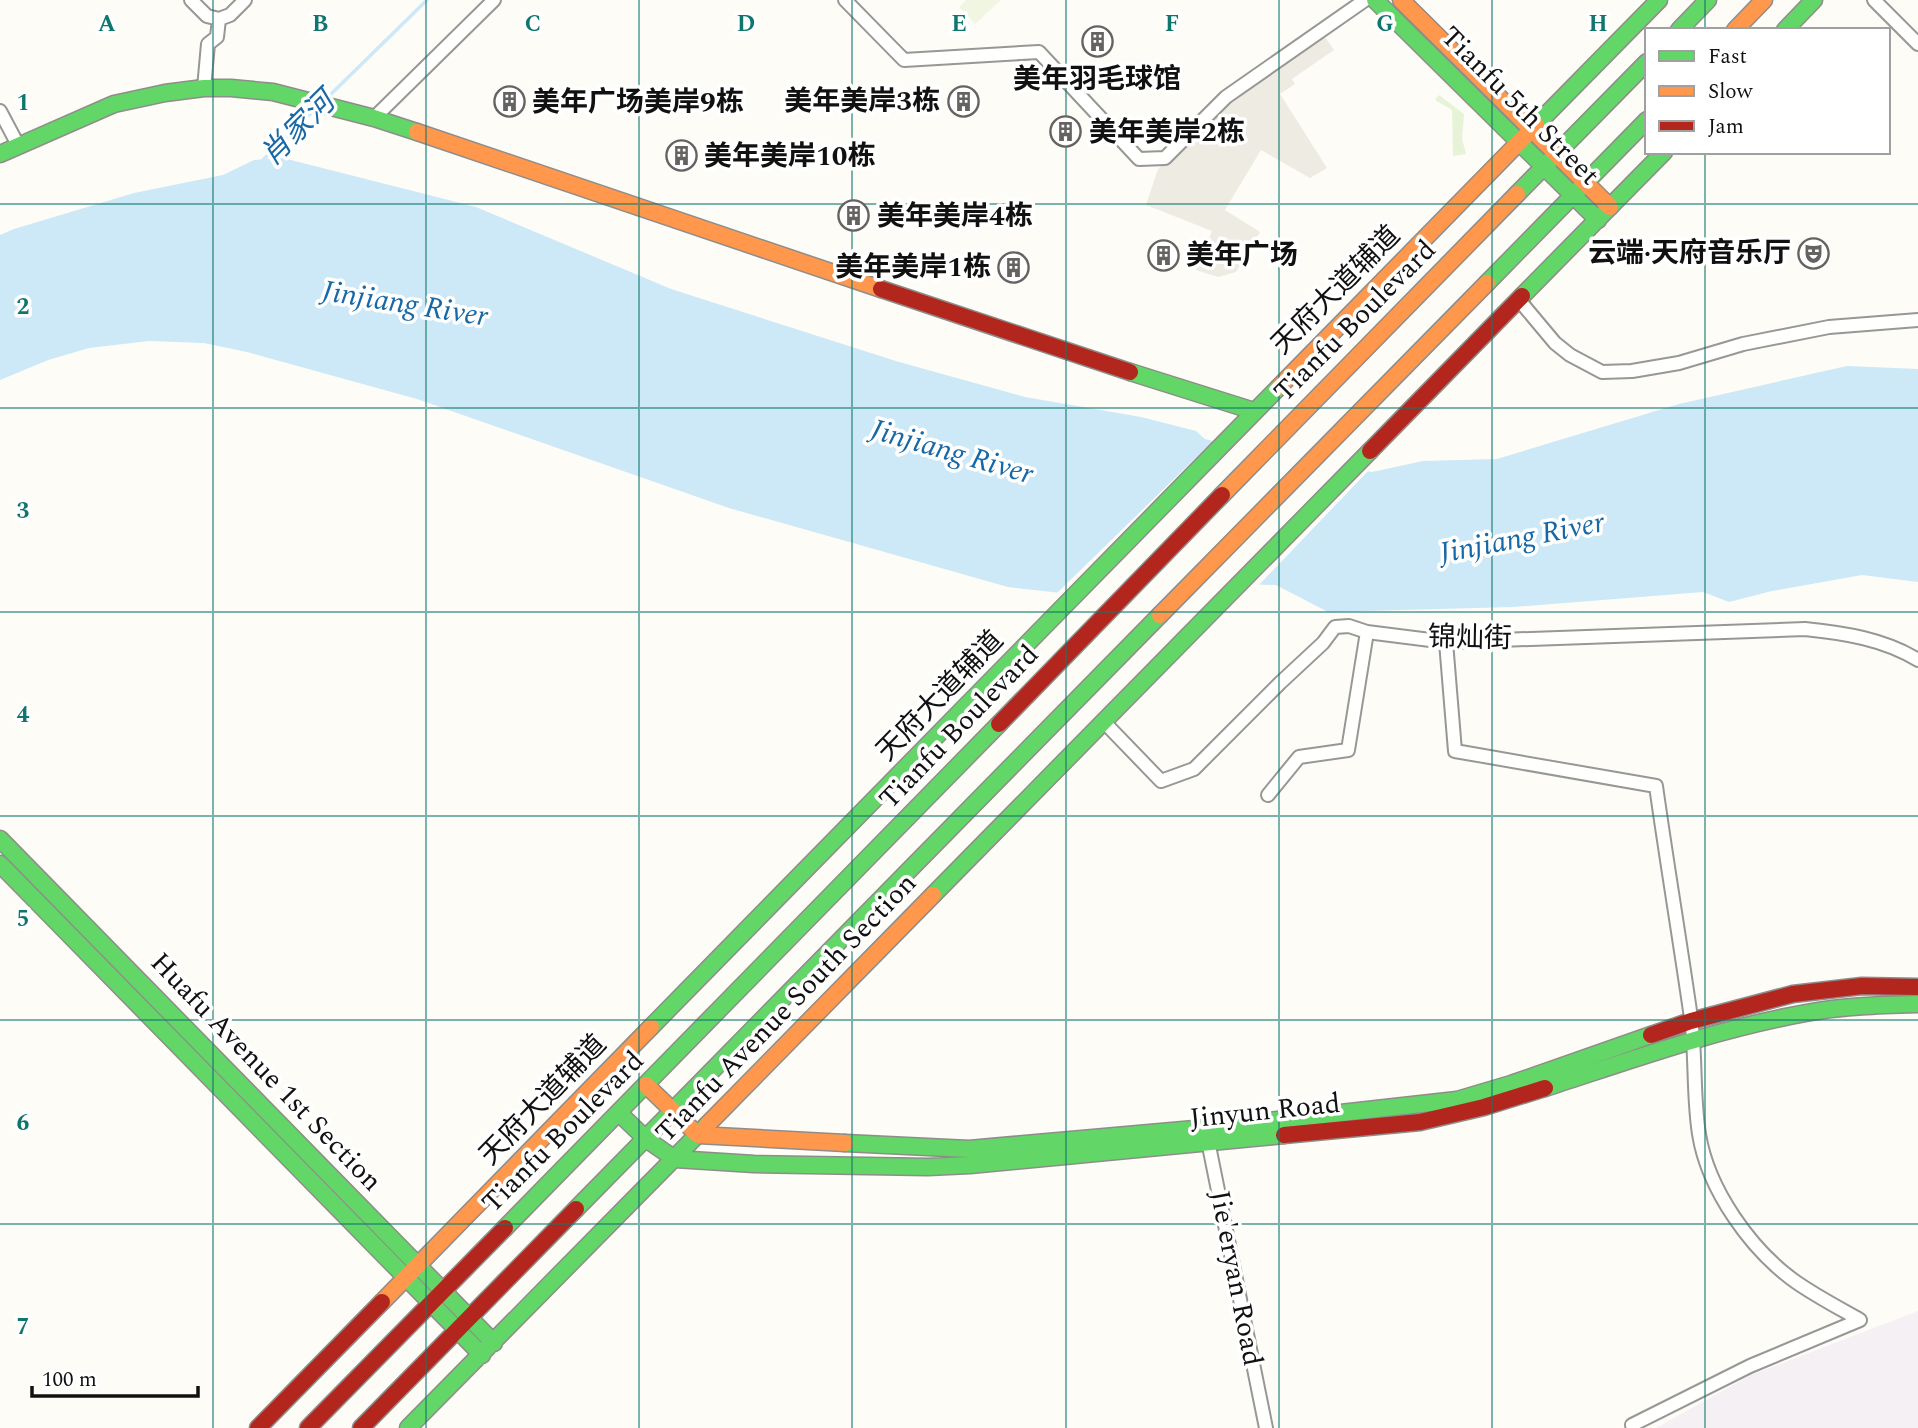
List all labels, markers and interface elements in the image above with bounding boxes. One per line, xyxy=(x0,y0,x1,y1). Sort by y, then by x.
text: A xyxy=(98,7,116,42)
text: B xyxy=(312,7,328,42)
text: C xyxy=(525,7,541,42)
text: D xyxy=(737,7,755,42)
text: E xyxy=(951,7,967,42)
text: F xyxy=(1165,7,1179,42)
text: G xyxy=(1376,7,1394,42)
text: H xyxy=(1588,7,1608,42)
street label: Tianfu 5th Street xyxy=(1430,16,1610,196)
building icon: 美年羽毛球馆 xyxy=(1080,25,1114,59)
legend xyxy=(1645,28,1890,154)
text: Fast xyxy=(1708,41,1747,73)
place label: 美年羽毛球馆 xyxy=(1013,58,1181,101)
text: Slow xyxy=(1708,76,1754,108)
water label: 肖家河 xyxy=(250,77,350,177)
place label: 美年美岸3栋 xyxy=(784,80,940,123)
place label: 美年广场美岸9栋 xyxy=(532,81,744,124)
building icon: 美年美岸3栋 xyxy=(946,84,980,118)
building icon: 美年广场美岸9栋 xyxy=(492,85,526,119)
text: 1 xyxy=(17,86,29,121)
place label: 美年美岸2栋 xyxy=(1089,111,1245,154)
text: Jam xyxy=(1708,111,1744,143)
building icon: 美年美岸2栋 xyxy=(1049,115,1083,149)
place label: 美年美岸10栋 xyxy=(704,135,875,178)
building icon: 美年美岸10栋 xyxy=(664,139,698,173)
place label: 美年美岸4栋 xyxy=(877,195,1033,238)
building icon: 美年美岸4栋 xyxy=(837,199,871,233)
street label: 天府大道辅道 xyxy=(1261,215,1411,365)
street label: Tianfu Boulevard xyxy=(1264,230,1446,412)
place label: 云端·天府音乐厅 xyxy=(1588,232,1791,275)
place label: 美年广场 xyxy=(1186,234,1298,277)
theatre icon: 云端·天府音乐厅 xyxy=(1797,236,1831,270)
building icon: 美年广场 xyxy=(1146,238,1180,272)
place label: 美年美岸1栋 xyxy=(835,246,991,289)
building icon: 美年美岸1栋 xyxy=(997,250,1031,284)
water label: Jinjiang River xyxy=(317,268,492,340)
text: 2 xyxy=(17,290,30,325)
water label: Jinjiang River xyxy=(863,406,1039,497)
text: 3 xyxy=(17,494,30,529)
water label: Jinjiang River xyxy=(1433,499,1609,577)
street label: 锦灿街 xyxy=(1428,616,1512,660)
street label: 天府大道辅道 xyxy=(866,621,1014,771)
street label: Tianfu Boulevard xyxy=(869,635,1049,819)
text: 4 xyxy=(17,698,30,733)
street label: Tianfu Avenue South Section xyxy=(645,863,927,1153)
text: 5 xyxy=(17,902,29,937)
street label: Huafu Avenue 1st Section xyxy=(140,942,392,1202)
street label: 天府大道辅道 xyxy=(469,1025,617,1175)
street label: Tianfu Boulevard xyxy=(472,1041,654,1223)
street label: Jinyun Road xyxy=(1188,1082,1342,1140)
text: 6 xyxy=(17,1106,30,1141)
street label: Jie'eryan Road xyxy=(1198,1186,1274,1370)
text: 7 xyxy=(17,1310,29,1345)
scale bar xyxy=(32,1354,198,1398)
text: 100 m xyxy=(42,1364,97,1396)

